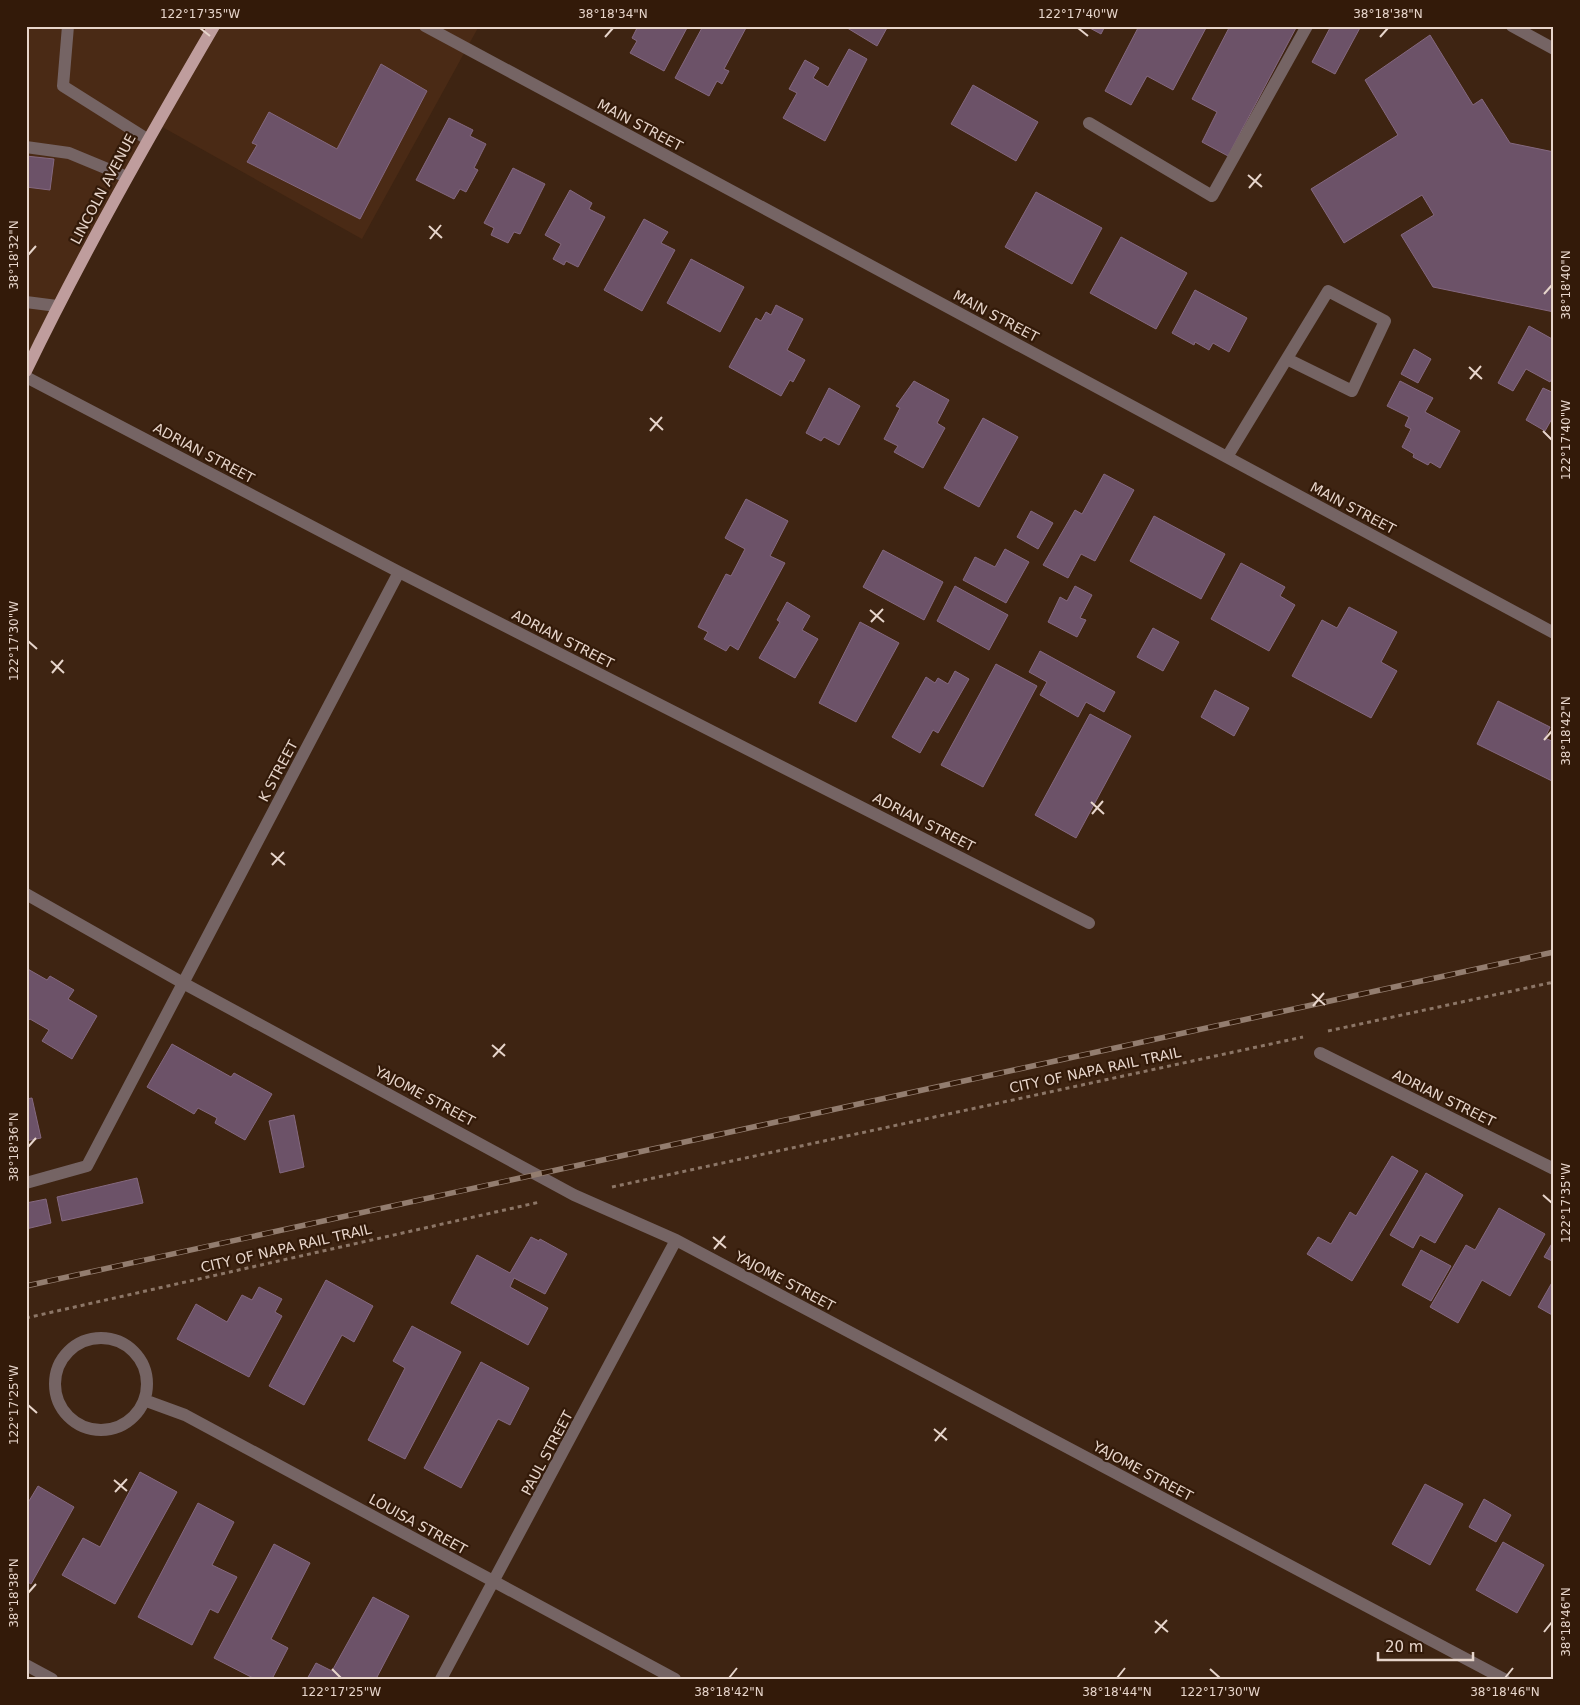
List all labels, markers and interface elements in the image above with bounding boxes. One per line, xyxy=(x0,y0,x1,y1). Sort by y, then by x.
text: 122°17'35"W xyxy=(160,7,240,21)
text: 38°18'34"N xyxy=(578,7,648,21)
text: 122°17'40"W xyxy=(1038,7,1118,21)
text: 38°18'38"N xyxy=(1353,7,1423,21)
street label: MAIN STREET xyxy=(595,96,686,154)
street label: LINCOLN AVENUE xyxy=(67,131,139,247)
text: 38°18'32"N xyxy=(7,220,21,290)
text: 38°18'40"N xyxy=(1559,250,1573,320)
street label: MAIN STREET xyxy=(951,287,1042,345)
text: 122°17'40"W xyxy=(1559,400,1573,480)
street label: ADRIAN STREET xyxy=(151,420,258,487)
street label: MAIN STREET xyxy=(1308,479,1399,537)
text: 122°17'30"W xyxy=(7,601,21,681)
street label: ADRIAN STREET xyxy=(509,606,617,672)
text: 38°18'42"N xyxy=(1559,696,1573,766)
street label: K STREET xyxy=(255,737,301,804)
street label: ADRIAN STREET xyxy=(870,789,978,855)
street label: CITY OF NAPA RAIL TRAIL xyxy=(1008,1044,1182,1096)
street label: YAJOME STREET xyxy=(371,1062,478,1129)
street label: ADRIAN STREET xyxy=(1390,1066,1498,1130)
text: 38°18'36"N xyxy=(7,1112,21,1182)
text: 122°17'35"W xyxy=(1559,1163,1573,1243)
street label: CITY OF NAPA RAIL TRAIL xyxy=(199,1220,373,1275)
street label: YAJOME STREET xyxy=(731,1247,838,1314)
text: 122°17'25"W xyxy=(7,1365,21,1445)
street label: PAUL STREET xyxy=(518,1408,576,1498)
street label: YAJOME STREET xyxy=(1089,1437,1196,1504)
street label: LOUISA STREET xyxy=(366,1491,470,1558)
text: 38°18'38"N xyxy=(7,1558,21,1628)
text: 38°18'46"N xyxy=(1559,1587,1573,1657)
scale bar xyxy=(1378,1630,1472,1662)
text: 20 m xyxy=(1385,1638,1423,1656)
text: 122°17'25"W xyxy=(301,1685,381,1699)
text: 38°18'42"N xyxy=(694,1685,764,1699)
text: 38°18'44"N xyxy=(1082,1685,1152,1699)
text: 122°17'30"W xyxy=(1180,1685,1260,1699)
text: 38°18'46"N xyxy=(1470,1685,1540,1699)

